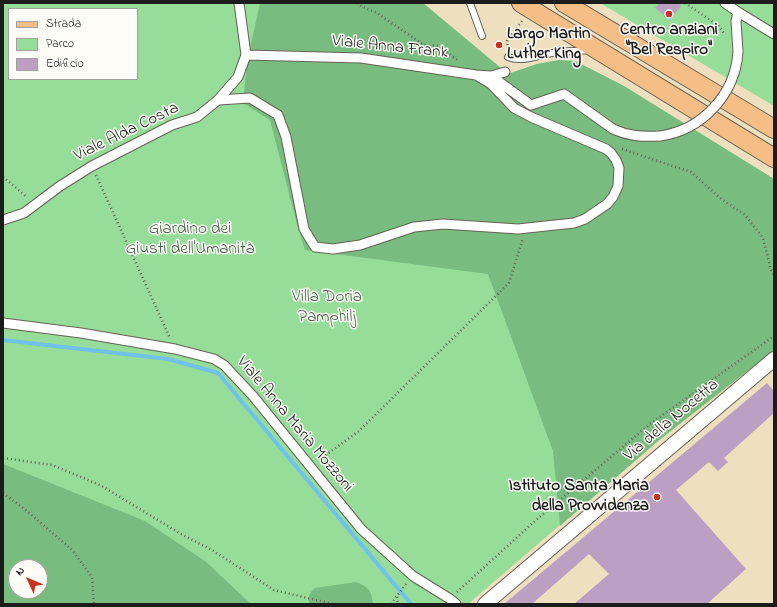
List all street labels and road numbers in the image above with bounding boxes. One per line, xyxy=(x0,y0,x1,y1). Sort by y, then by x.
street label: Viale Anna Frank xyxy=(331,32,449,64)
street label: Viale Alda Costa xyxy=(71,99,183,167)
street label: Viale Anna Maria Mozzoni xyxy=(231,353,357,497)
street label: Via della Nocetta xyxy=(620,375,724,467)

